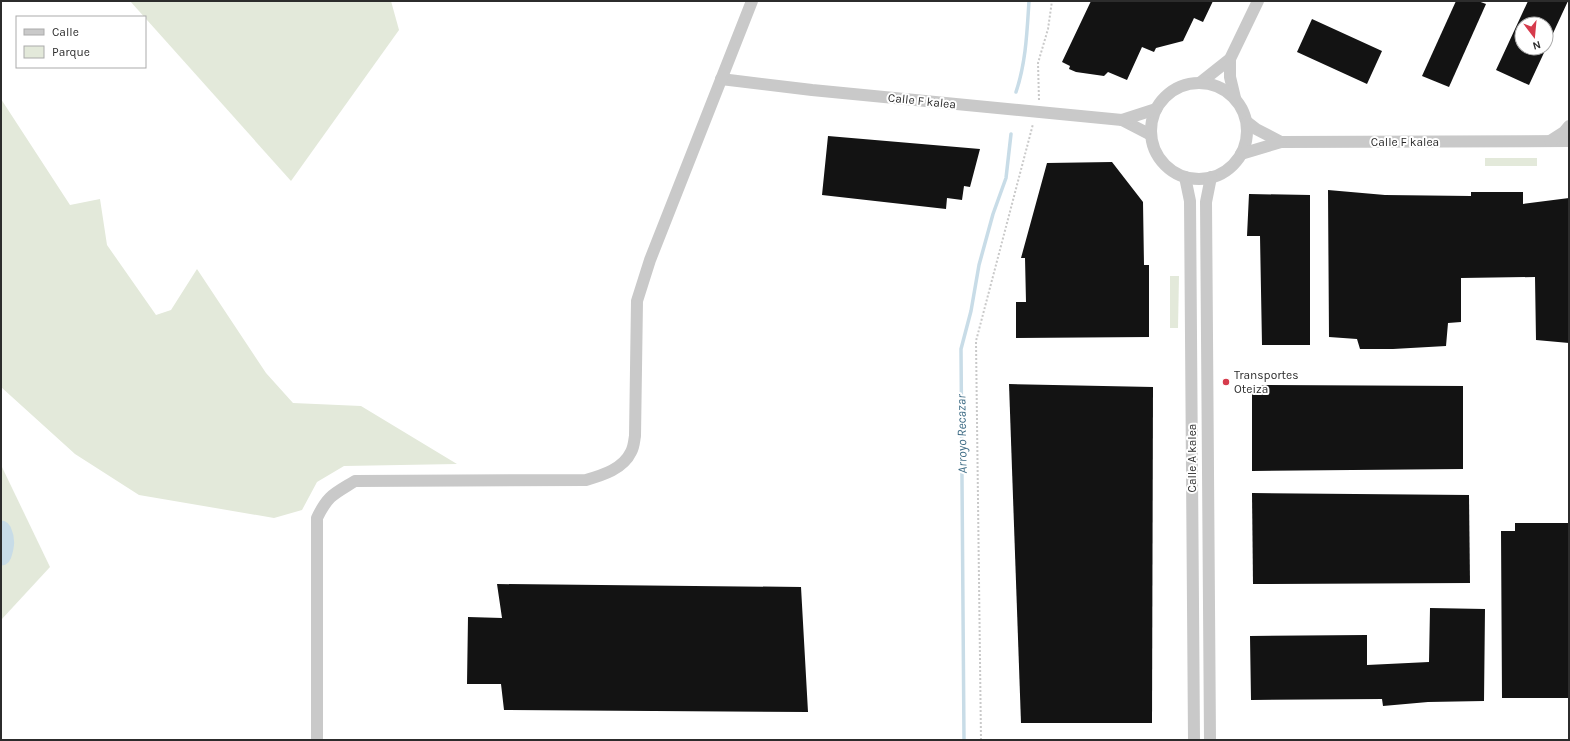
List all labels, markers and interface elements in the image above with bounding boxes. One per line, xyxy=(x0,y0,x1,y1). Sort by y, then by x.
legend xyxy=(16,16,146,68)
north arrow xyxy=(1514,16,1554,56)
text: Calle xyxy=(52,25,79,39)
text: N xyxy=(1531,38,1542,52)
text: Parque xyxy=(52,45,90,59)
street label: Calle F kalea xyxy=(887,90,957,112)
street label: Calle F kalea xyxy=(1371,135,1439,149)
place label: Transportes Oteiza xyxy=(1234,368,1299,396)
marker: Transportes Oteiza xyxy=(1221,377,1231,387)
water label: Arroyo Recazar xyxy=(953,394,970,474)
street label: Calle A kalea xyxy=(1185,424,1199,492)

